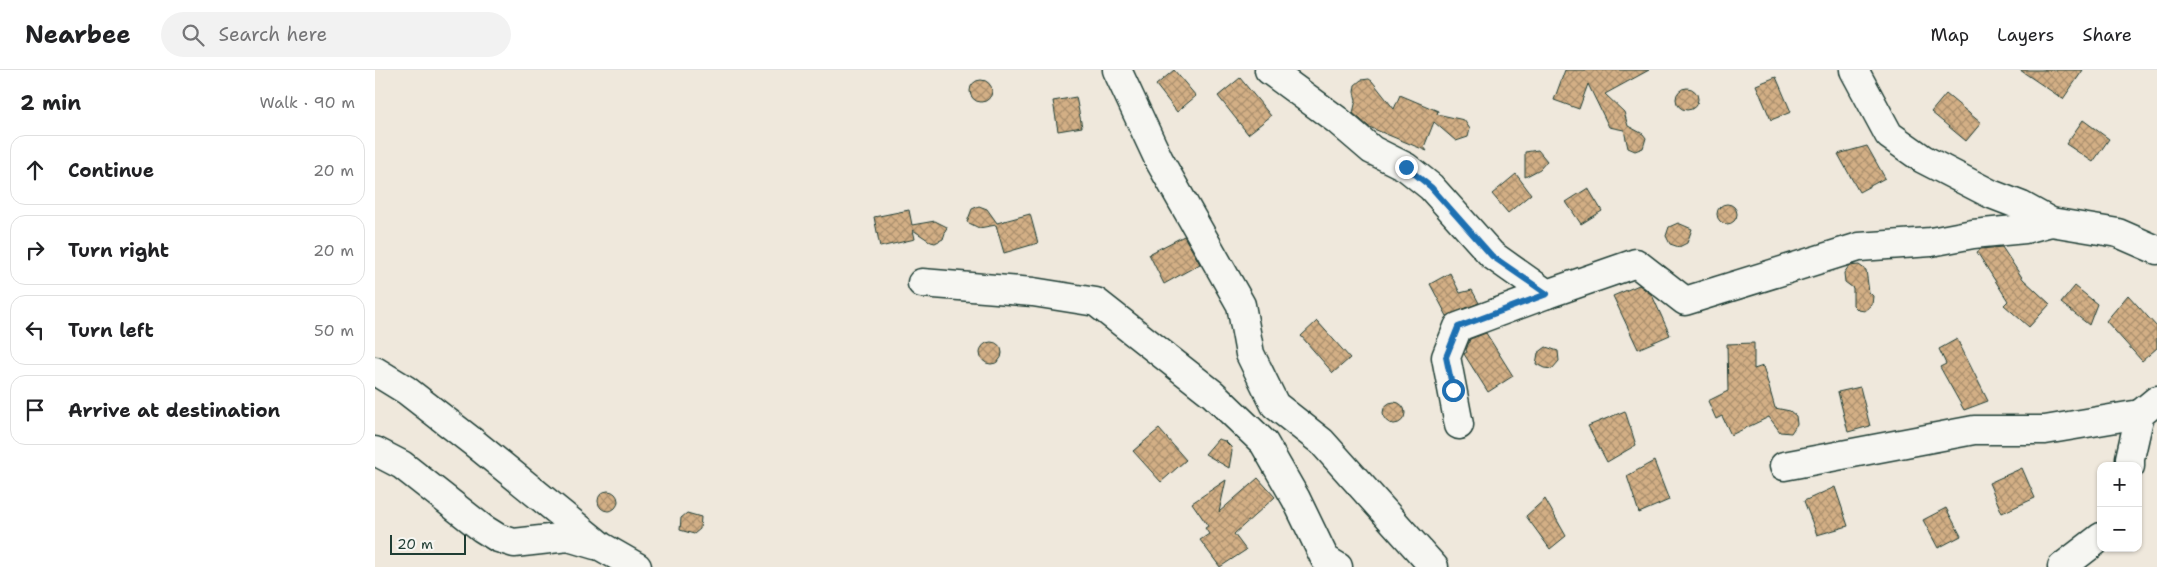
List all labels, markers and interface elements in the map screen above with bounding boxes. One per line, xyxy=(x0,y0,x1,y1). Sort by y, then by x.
search box xyxy=(161,12,511,57)
text: Nearbee xyxy=(25,19,131,51)
icon: search xyxy=(179,21,207,49)
text: Search here xyxy=(219,22,327,47)
text: Map xyxy=(1931,23,1969,47)
text: Layers xyxy=(1997,23,2054,47)
text: Share xyxy=(2082,23,2132,47)
text: 2 min xyxy=(20,89,81,117)
text: Walk · 90 m xyxy=(260,92,355,113)
icon: ahead xyxy=(21,156,49,184)
route end xyxy=(1395,156,1418,179)
text: Continue xyxy=(68,158,154,183)
text: 20 m xyxy=(313,160,354,181)
icon: right xyxy=(21,236,49,264)
text: Turn right xyxy=(68,238,169,263)
text: 20 m xyxy=(313,240,354,261)
icon: left xyxy=(21,316,49,344)
text: Turn left xyxy=(68,318,154,343)
text: 50 m xyxy=(314,320,354,341)
route start xyxy=(1442,379,1465,402)
icon: arrive xyxy=(21,396,49,424)
text: Arrive at destination xyxy=(68,398,280,423)
map controls xyxy=(2097,462,2142,552)
button: + xyxy=(2097,462,2142,507)
button: − xyxy=(2097,507,2142,552)
scale bar xyxy=(390,532,466,555)
text: 20 m xyxy=(397,535,433,553)

